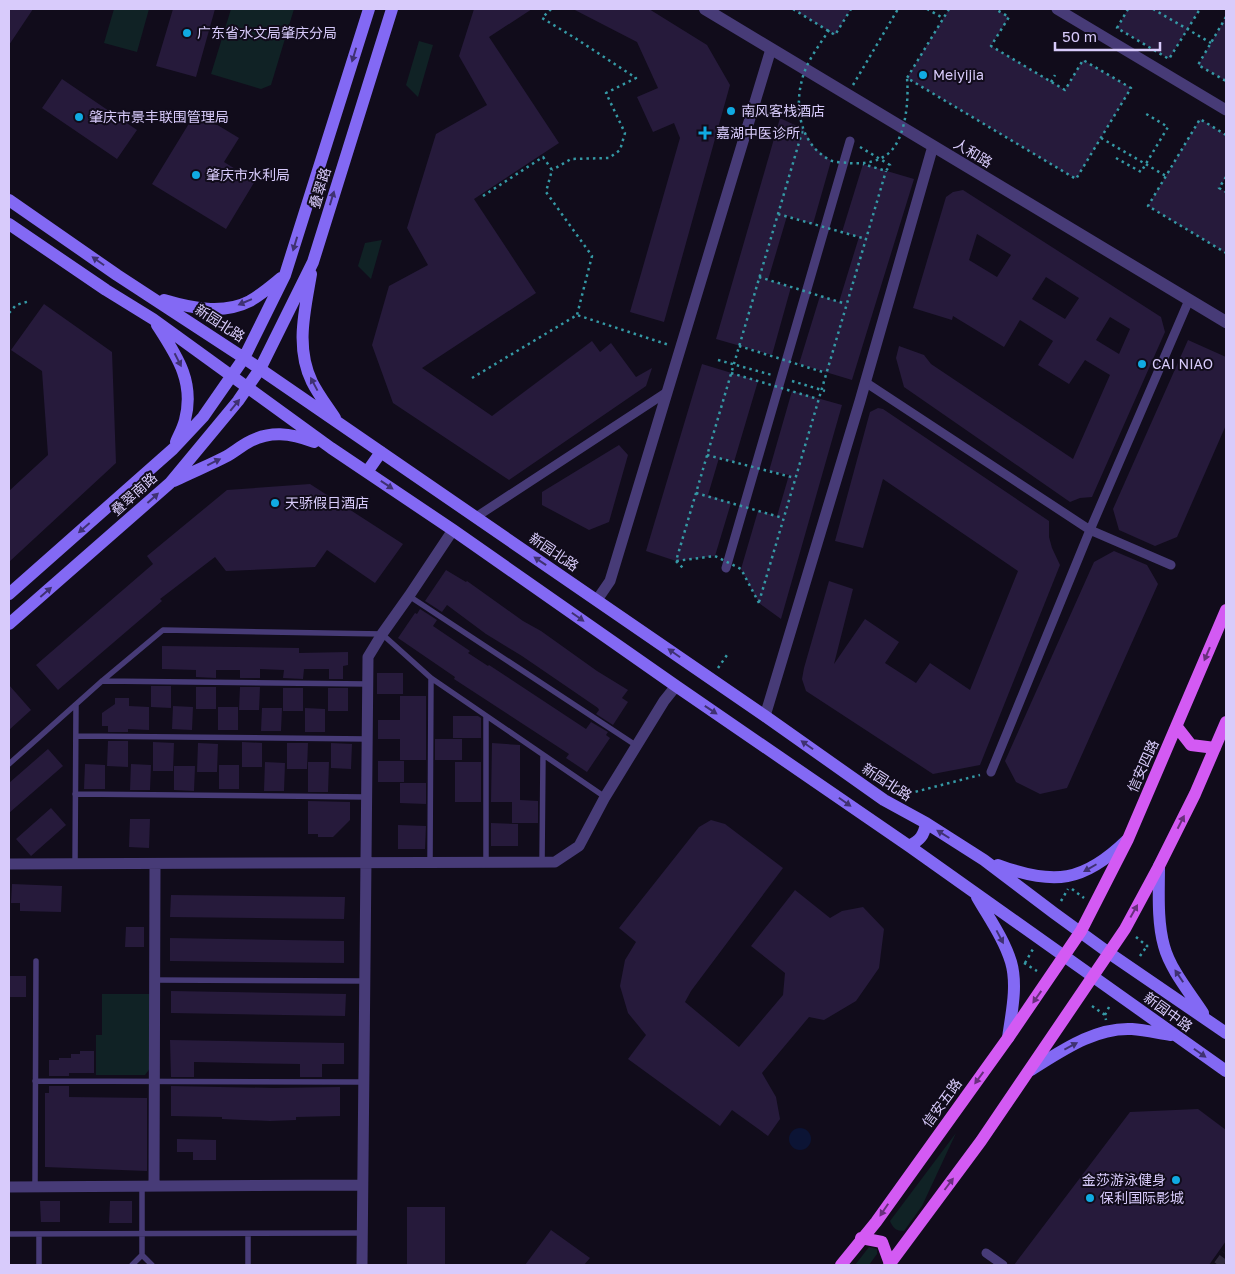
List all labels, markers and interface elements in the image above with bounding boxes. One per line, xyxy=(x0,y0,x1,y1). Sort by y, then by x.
scale bar xyxy=(1055,20,1160,52)
place label: 广东省水文局肇庆分局 xyxy=(197,24,337,41)
marker: 广东省水文局肇庆分局 xyxy=(181,27,193,39)
text: 50 m xyxy=(1062,27,1097,45)
one-way arrow xyxy=(350,48,358,63)
place label: Meiyijia xyxy=(933,66,984,83)
marker: Meiyijia xyxy=(917,69,929,81)
place label: 南风客栈酒店 xyxy=(741,102,825,119)
marker: 南风客栈酒店 xyxy=(725,105,737,117)
place label: 肇庆市景丰联围管理局 xyxy=(89,108,229,125)
marker: 肇庆市景丰联围管理局 xyxy=(73,111,85,123)
place label: 嘉湖中医诊所 xyxy=(716,124,800,141)
marker: 嘉湖中医诊所 xyxy=(698,126,712,140)
street label: 人和路 xyxy=(951,134,996,171)
street label: 叠翠路 xyxy=(305,165,334,210)
place label: 肇庆市水利局 xyxy=(206,166,290,183)
marker: 肇庆市水利局 xyxy=(190,169,202,181)
one-way arrow xyxy=(329,191,337,206)
one-way arrow xyxy=(291,236,298,251)
one-way arrow xyxy=(91,256,104,266)
one-way arrow xyxy=(238,299,252,307)
street label: 新园北路 xyxy=(192,300,248,345)
one-way arrow xyxy=(174,353,182,367)
place label: CAI NIAO xyxy=(1152,355,1213,372)
marker: CAI NIAO xyxy=(1136,358,1148,370)
one-way arrow xyxy=(310,377,318,391)
one-way arrow xyxy=(229,399,240,412)
one-way arrow xyxy=(206,458,221,466)
street label: 叠翠南路 xyxy=(107,469,160,519)
one-way arrow xyxy=(380,480,393,490)
one-way arrow xyxy=(147,492,159,504)
place label: 天骄假日酒店 xyxy=(285,494,369,511)
marker: 天骄假日酒店 xyxy=(269,497,281,509)
one-way arrow xyxy=(78,522,90,534)
street label: 新园北路 xyxy=(526,529,582,574)
one-way arrow xyxy=(533,556,546,565)
one-way arrow xyxy=(39,586,52,597)
one-way arrow xyxy=(571,612,585,622)
one-way arrow xyxy=(1203,647,1211,662)
one-way arrow xyxy=(667,648,680,657)
one-way arrow xyxy=(705,705,718,715)
street label: 信安四路 xyxy=(1123,737,1162,795)
one-way arrow xyxy=(800,740,814,750)
street label: 新园北路 xyxy=(859,759,915,804)
one-way arrow xyxy=(838,797,852,807)
one-way arrow xyxy=(1177,815,1185,829)
one-way arrow xyxy=(936,829,950,839)
one-way arrow xyxy=(1083,864,1096,873)
one-way arrow xyxy=(1130,905,1139,918)
one-way arrow xyxy=(995,931,1004,944)
one-way arrow xyxy=(1174,969,1184,983)
street label: 新园中路 xyxy=(1141,988,1196,1035)
one-way arrow xyxy=(1032,990,1042,1003)
one-way arrow xyxy=(1063,1042,1078,1050)
one-way arrow xyxy=(1193,1048,1207,1058)
one-way arrow xyxy=(974,1071,984,1085)
street label: 信安五路 xyxy=(918,1075,965,1130)
place label: 金莎游泳健身 xyxy=(1082,1171,1166,1188)
marker: 金莎游泳健身 xyxy=(1170,1174,1182,1186)
one-way arrow xyxy=(944,1177,954,1191)
place label: 保利国际影城 xyxy=(1100,1189,1184,1206)
marker: 保利国际影城 xyxy=(1084,1192,1096,1204)
one-way arrow xyxy=(879,1203,889,1217)

